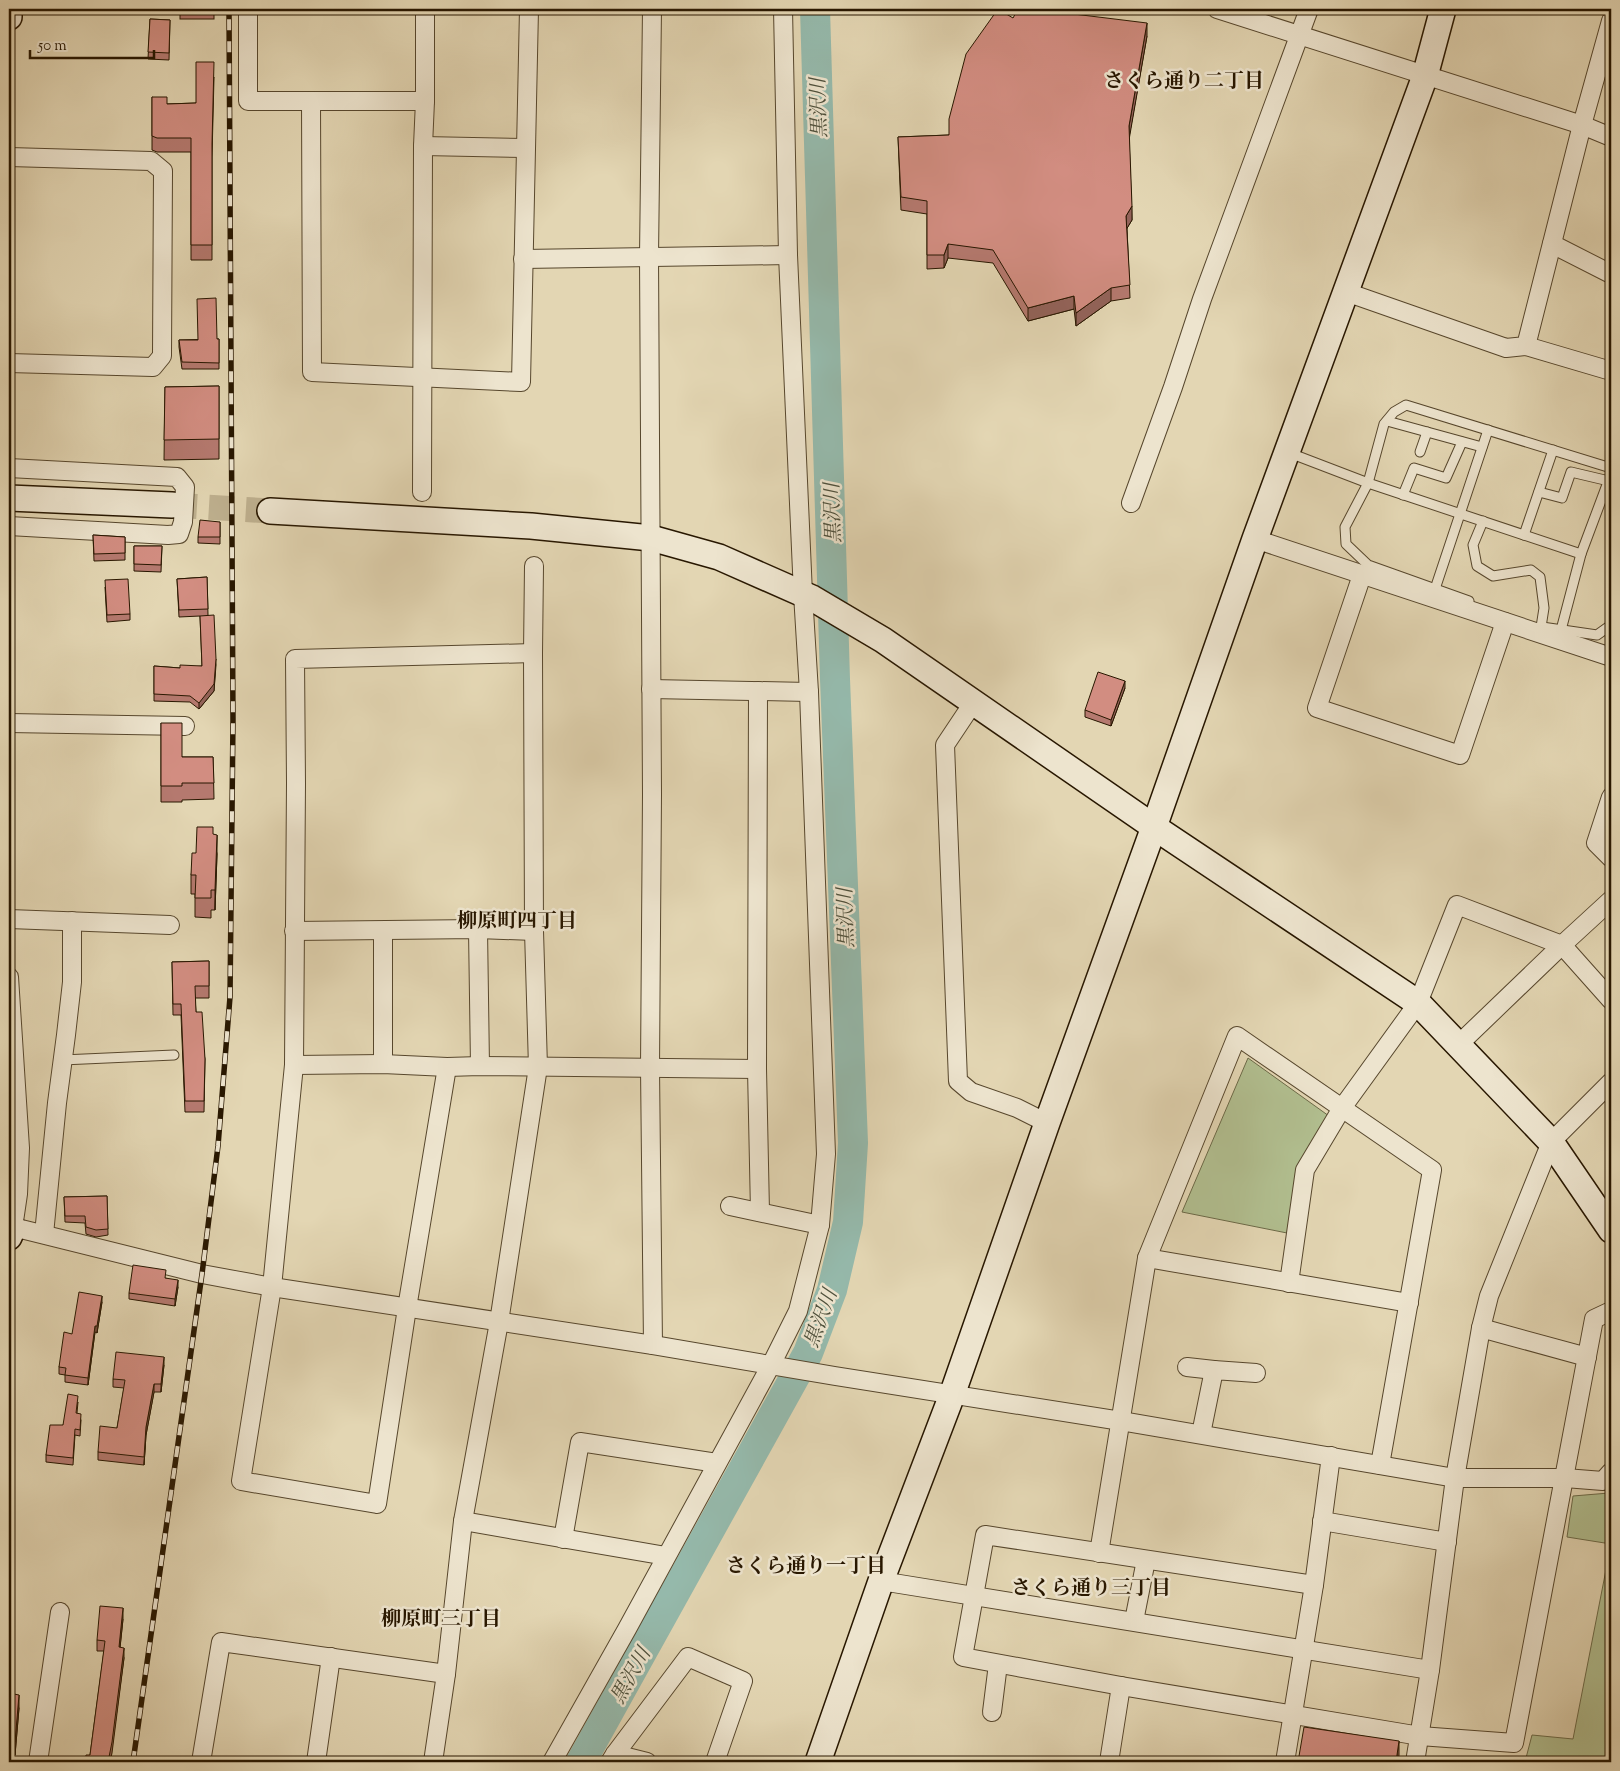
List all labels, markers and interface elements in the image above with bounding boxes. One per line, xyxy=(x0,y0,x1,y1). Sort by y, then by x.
scale bar xyxy=(30,28,154,60)
text: 50 m xyxy=(37,36,67,57)
district label: さくら通り二丁目 xyxy=(1104,68,1264,97)
water label: 黒沢川 xyxy=(805,75,836,138)
water label: 黒沢川 xyxy=(819,480,850,543)
water label: 黒沢川 xyxy=(832,885,863,948)
district label: 柳原町四丁目 xyxy=(457,908,577,937)
water label: 黒沢川 xyxy=(798,1284,847,1352)
district label: さくら通り一丁目 xyxy=(726,1553,886,1582)
district label: さくら通り三丁目 xyxy=(1011,1575,1171,1604)
district label: 柳原町三丁目 xyxy=(381,1606,501,1635)
water label: 黒沢川 xyxy=(605,1641,660,1709)

